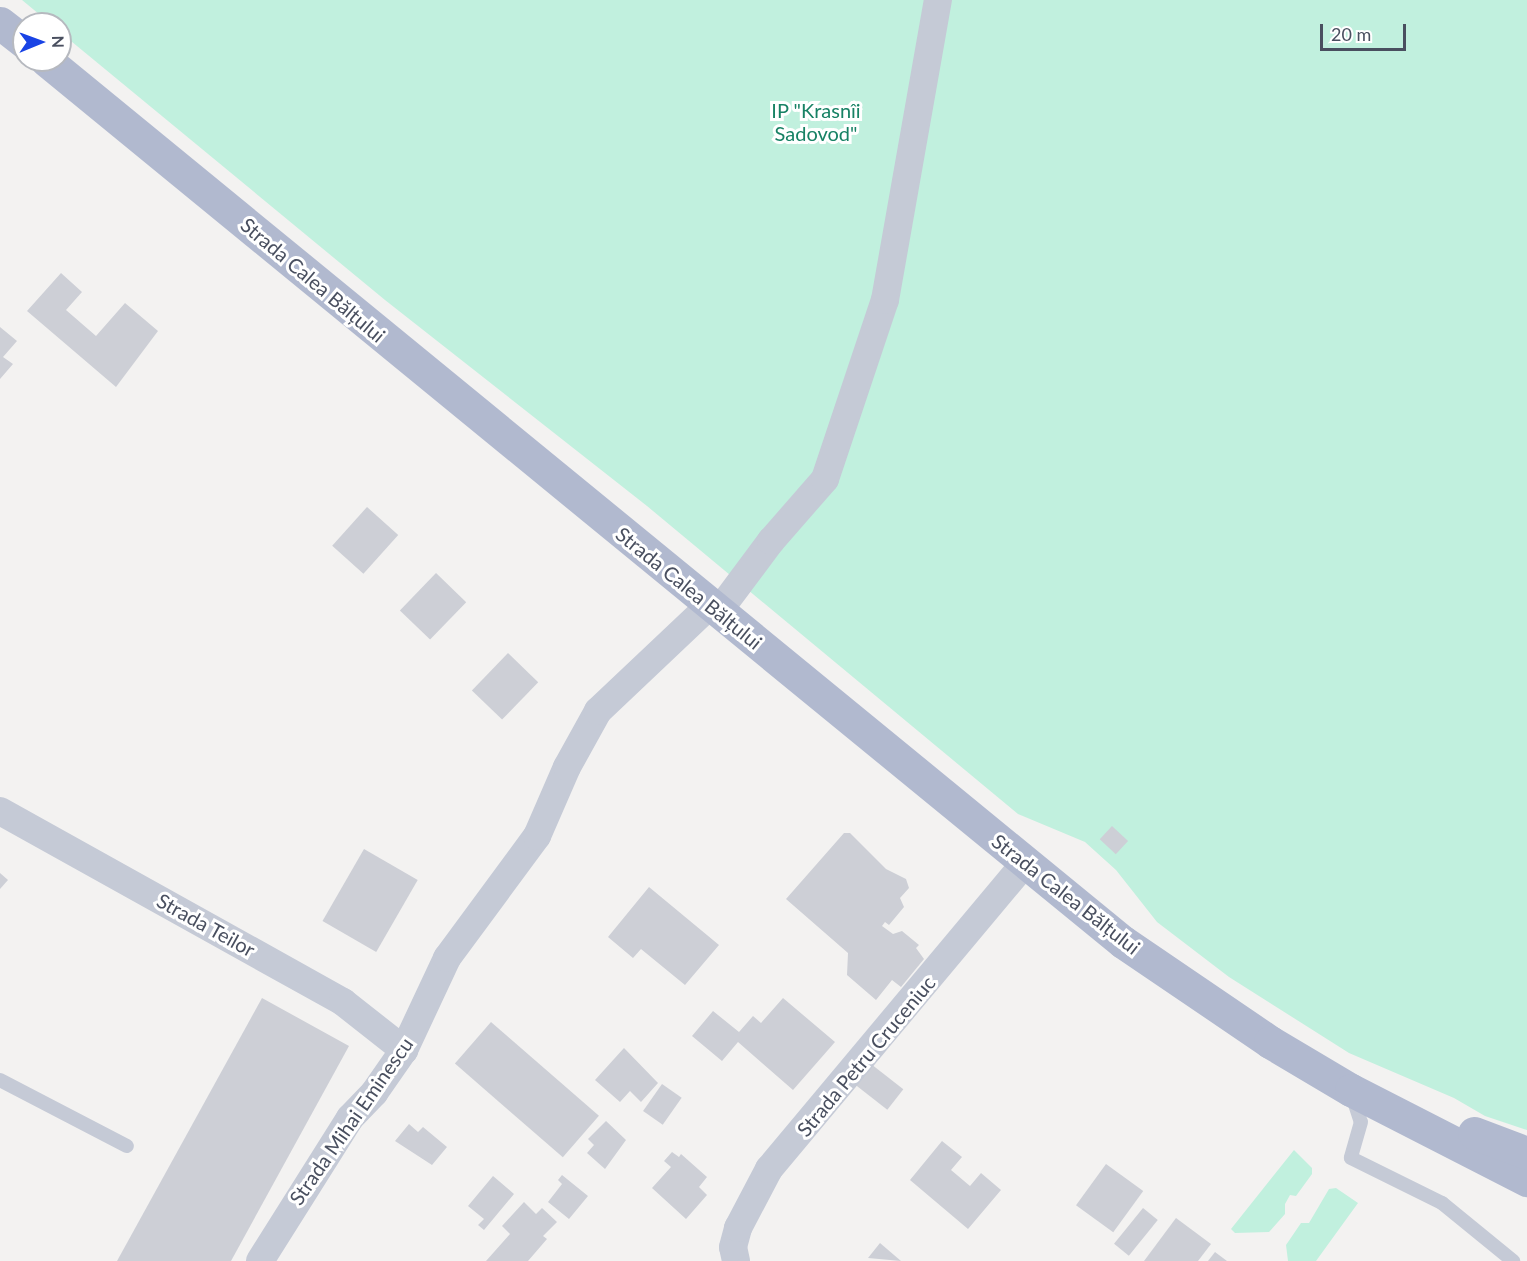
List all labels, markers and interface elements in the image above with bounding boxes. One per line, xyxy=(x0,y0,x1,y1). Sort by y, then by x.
north arrow xyxy=(12,12,72,72)
scale bar xyxy=(1323,12,1408,50)
text: 20 m xyxy=(1331,23,1371,45)
text: N xyxy=(49,35,68,48)
park label: IP "Krasnîi Sadovod" xyxy=(771,99,861,146)
street label: Strada Calea Bălțului xyxy=(236,213,390,347)
street label: Strada Calea Bălțului xyxy=(611,522,767,654)
street label: Strada Calea Bălțului xyxy=(987,829,1145,959)
street label: Strada Teilor xyxy=(153,888,259,962)
street label: Strada Petru Cruceniuc xyxy=(792,971,940,1141)
street label: Strada Mihai Eminescu xyxy=(284,1033,418,1209)

